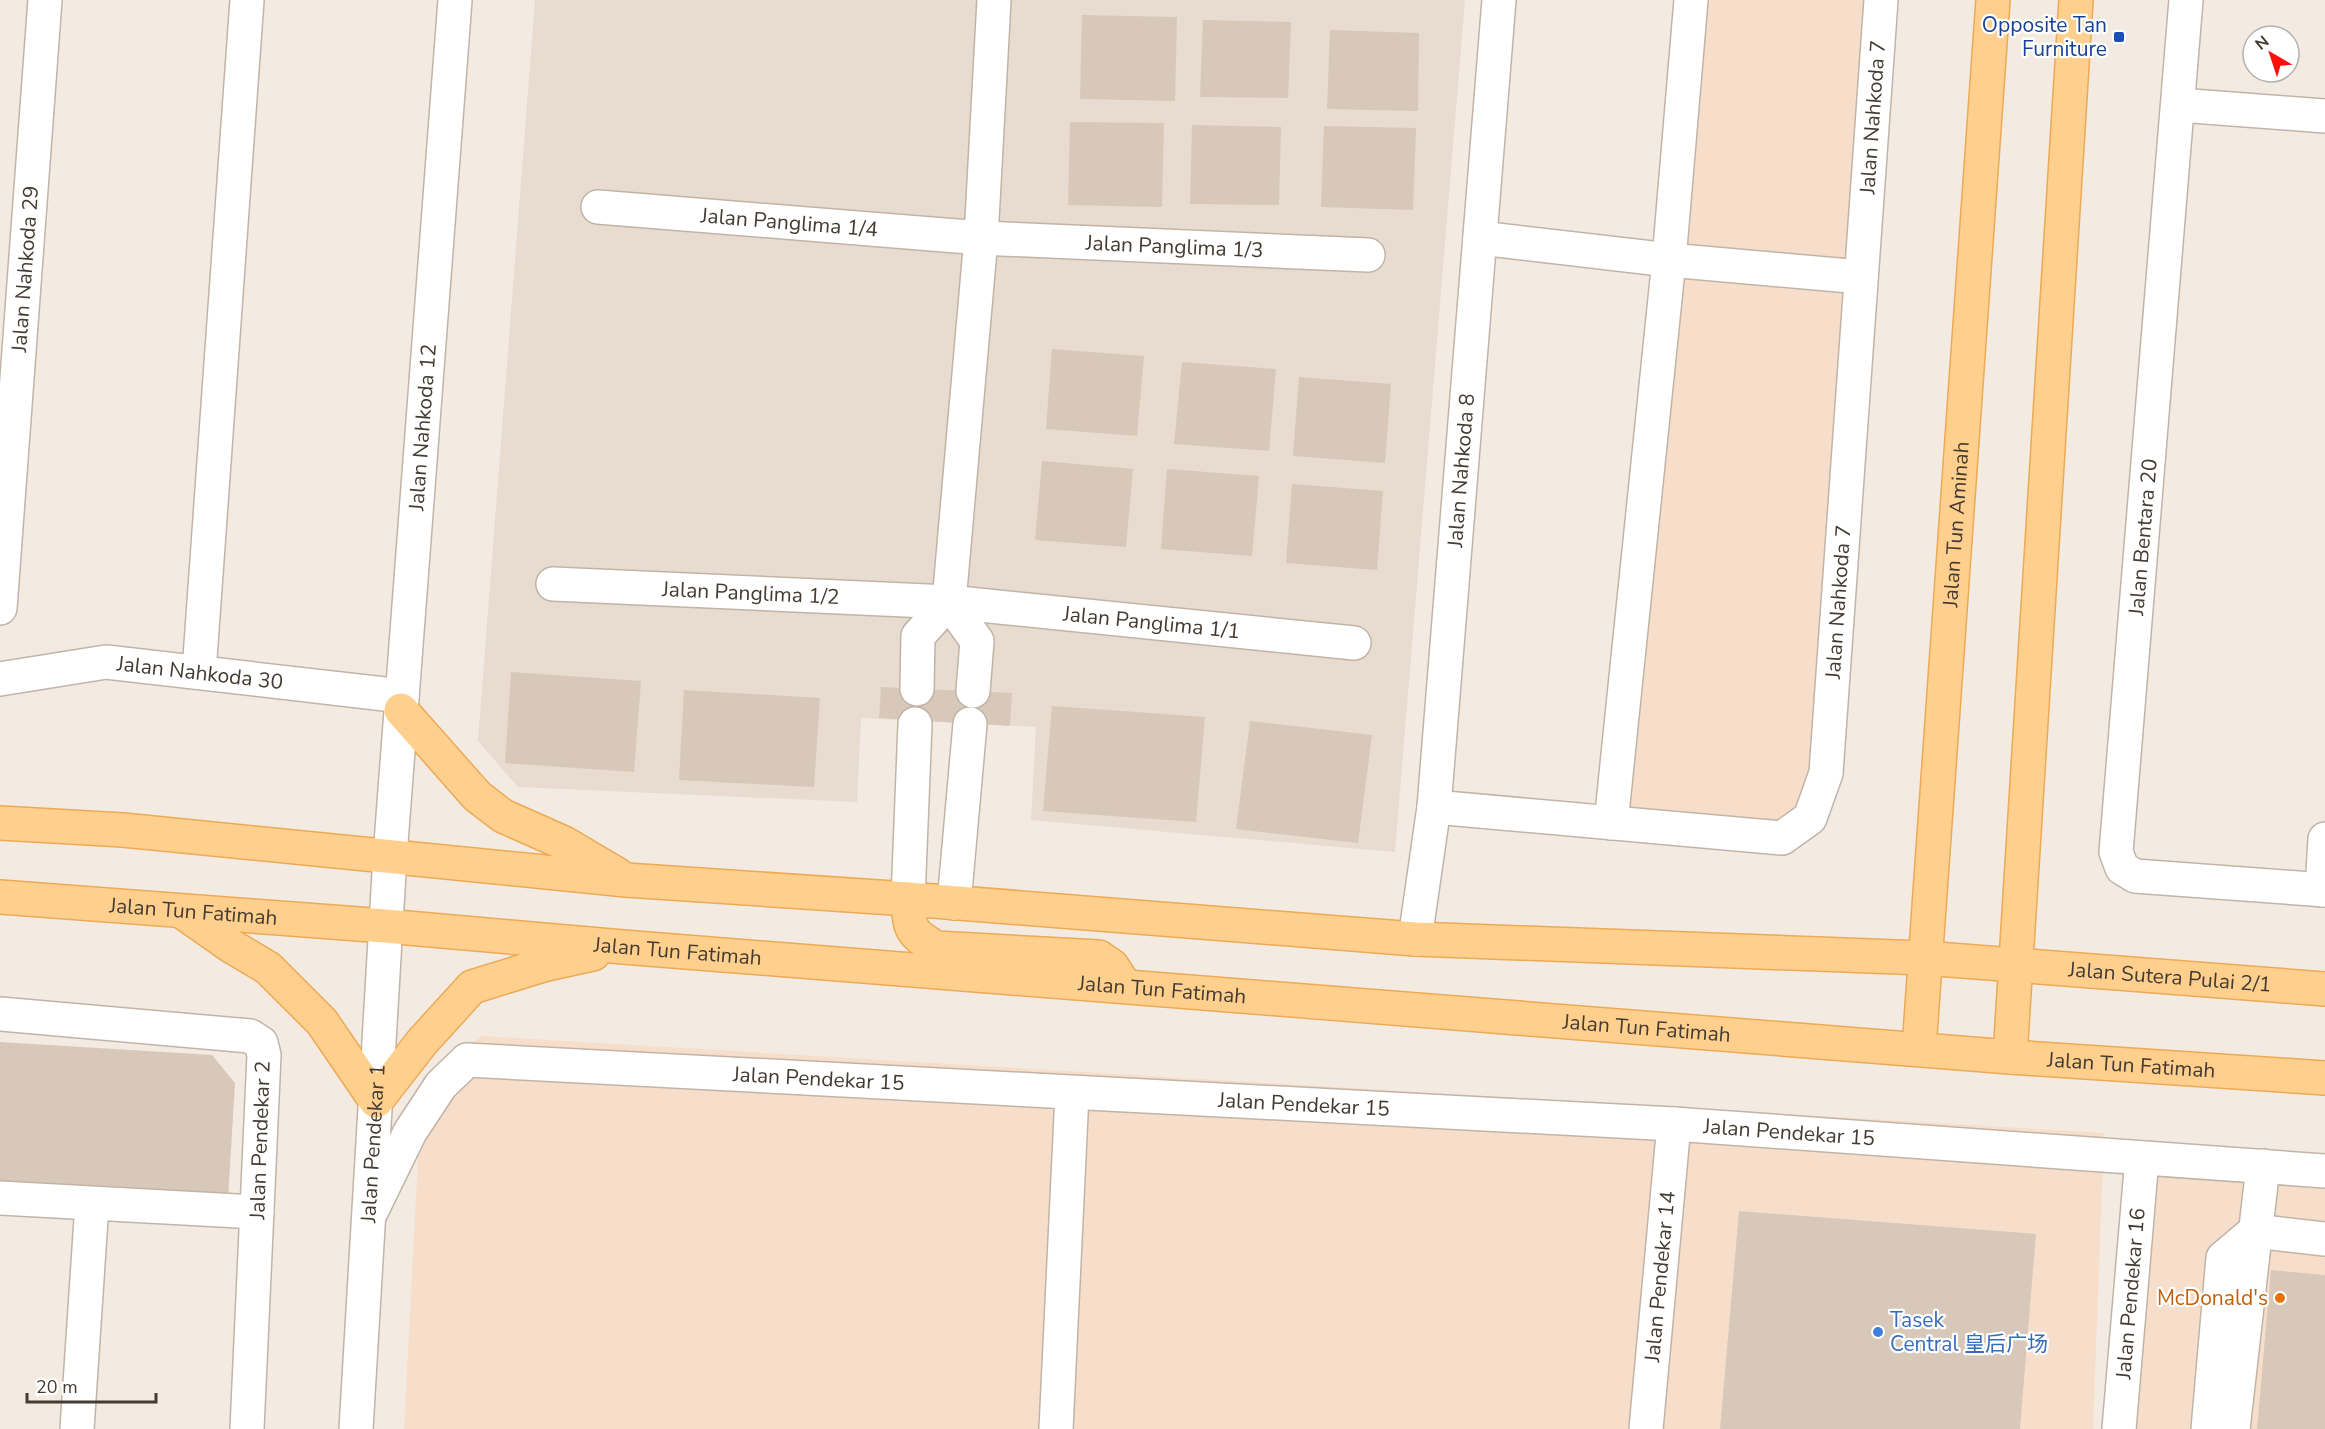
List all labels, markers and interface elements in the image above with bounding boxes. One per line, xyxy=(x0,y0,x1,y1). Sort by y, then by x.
place label: Opposite Tan Furniture xyxy=(1982,11,2107,63)
north arrow xyxy=(2241,24,2301,84)
marker: Opposite Tan Furniture xyxy=(2112,30,2126,44)
text: N xyxy=(2251,31,2274,55)
street label: Jalan Nahkoda 7 xyxy=(1853,39,1892,196)
street label: Jalan Nahkoda 29 xyxy=(5,185,45,354)
street label: Jalan Panglima 1/4 xyxy=(699,201,879,244)
street label: Jalan Panglima 1/3 xyxy=(1084,229,1264,264)
street label: Jalan Nahkoda 12 xyxy=(402,343,443,513)
street label: Jalan Nahkoda 8 xyxy=(1441,392,1481,550)
street label: Jalan Tun Aminah xyxy=(1936,440,1976,609)
street label: Jalan Bentara 20 xyxy=(2122,457,2164,618)
street label: Jalan Nahkoda 7 xyxy=(1819,524,1858,681)
street label: Jalan Panglima 1/2 xyxy=(660,575,840,611)
street label: Jalan Panglima 1/1 xyxy=(1061,600,1241,645)
street label: Jalan Nahkoda 30 xyxy=(114,649,285,696)
street label: Jalan Tun Fatimah xyxy=(107,891,278,932)
street label: Jalan Tun Fatimah xyxy=(592,930,763,972)
street label: Jalan Sutera Pulai 2/1 xyxy=(2066,955,2273,999)
street label: Jalan Tun Fatimah xyxy=(1076,969,1247,1010)
street label: Jalan Tun Fatimah xyxy=(1561,1007,1732,1049)
street label: Jalan Tun Fatimah xyxy=(2045,1045,2216,1085)
street label: Jalan Pendekar 2 xyxy=(243,1060,277,1221)
street label: Jalan Pendekar 15 xyxy=(731,1060,905,1097)
street label: Jalan Pendekar 1 xyxy=(354,1063,392,1225)
street label: Jalan Pendekar 15 xyxy=(1216,1086,1390,1123)
street label: Jalan Pendekar 15 xyxy=(1702,1112,1876,1152)
street label: Jalan Pendekar 14 xyxy=(1638,1190,1682,1364)
street label: Jalan Pendekar 16 xyxy=(2109,1207,2152,1381)
place label: McDonald's xyxy=(2157,1284,2268,1312)
marker: McDonald's xyxy=(2273,1291,2287,1305)
place label: Tasek Central 皇后广场 xyxy=(1890,1306,2048,1358)
marker: Tasek Central 皇后广场 xyxy=(1871,1325,1885,1339)
scale bar xyxy=(27,1366,156,1404)
text: 20 m xyxy=(36,1375,78,1399)

